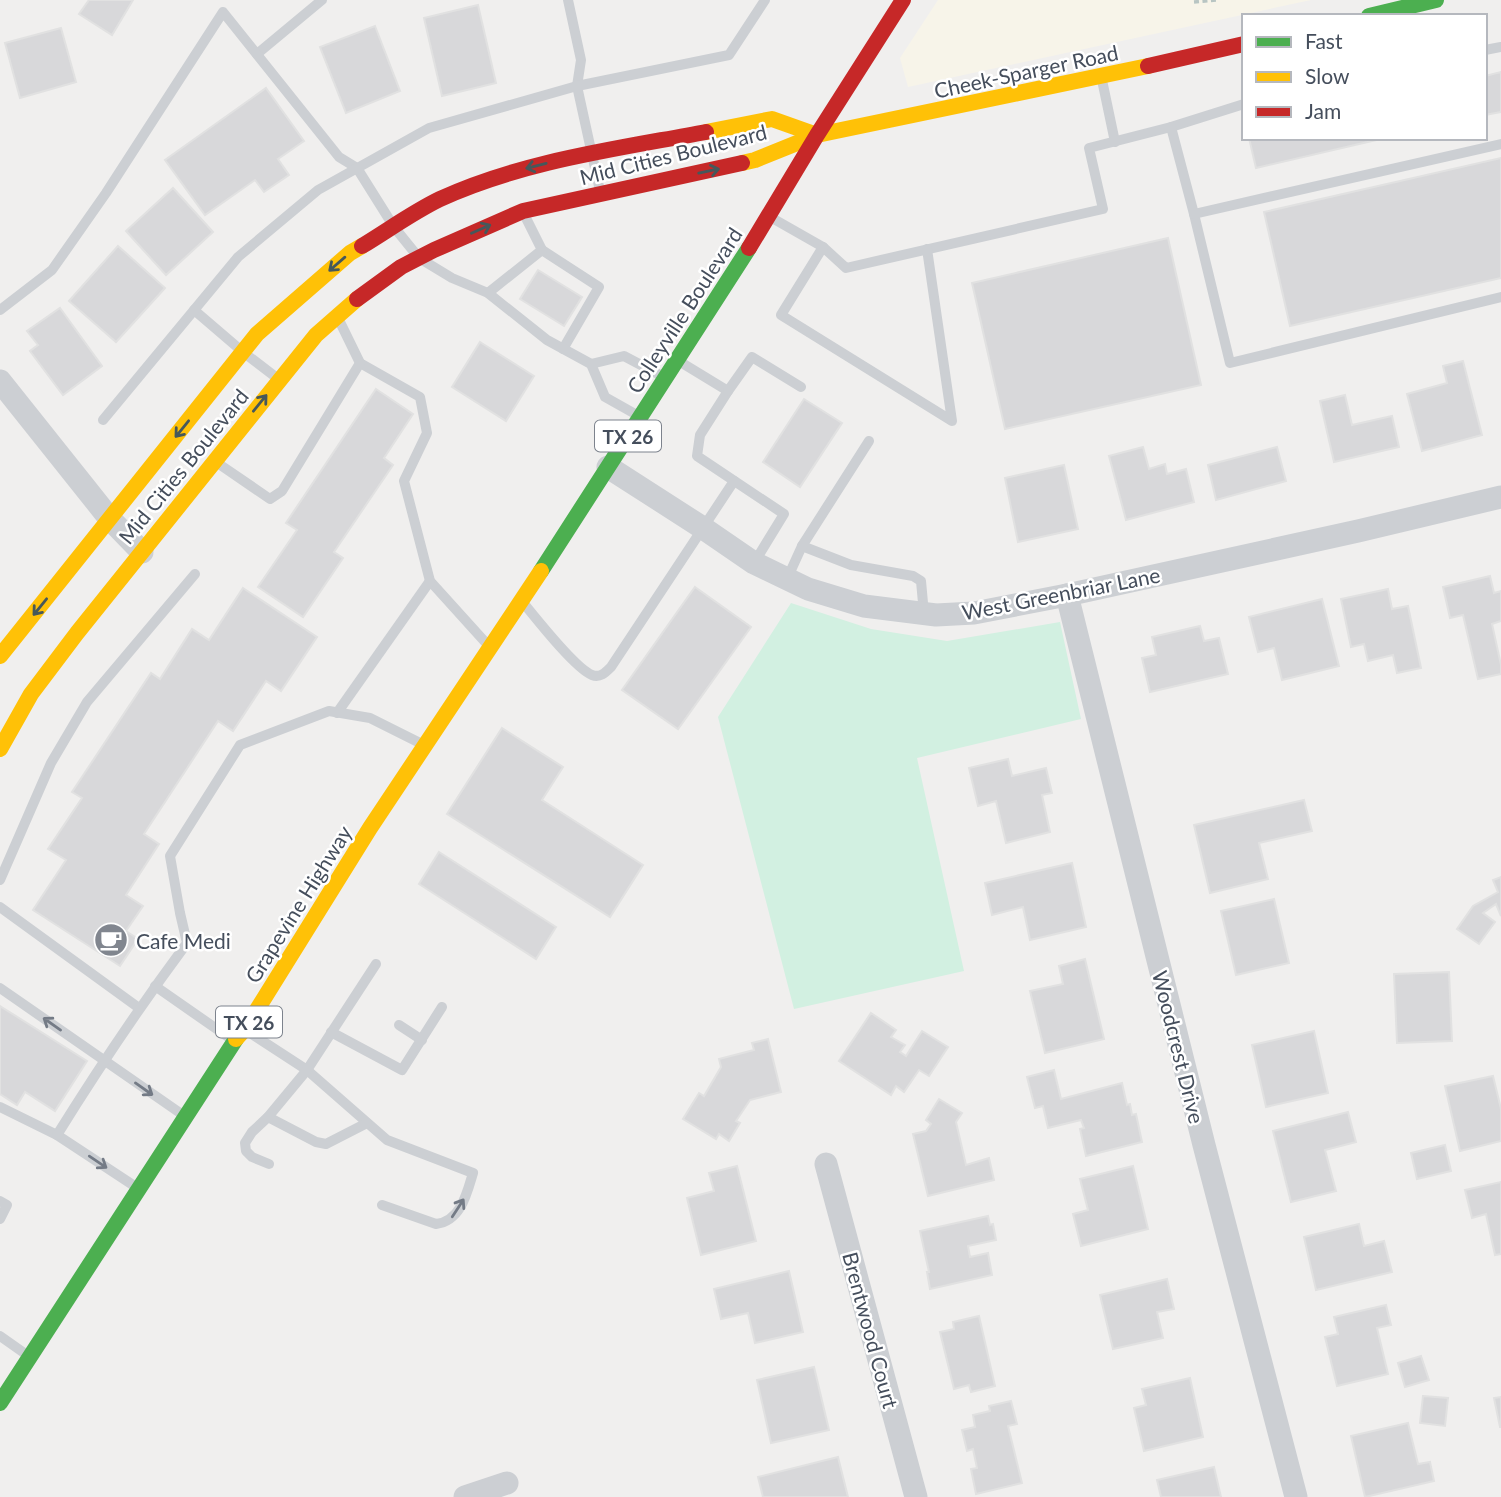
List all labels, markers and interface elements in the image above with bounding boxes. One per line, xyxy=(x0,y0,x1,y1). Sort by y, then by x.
legend xyxy=(1242,14,1487,140)
text: Fast xyxy=(1305,28,1343,53)
street label: Cheek-Sparger Road xyxy=(932,39,1120,103)
text: Slow xyxy=(1305,63,1350,88)
text: Jam xyxy=(1305,98,1341,123)
street label: Mid Cities Boulevard xyxy=(577,119,769,189)
one-way arrow xyxy=(525,160,548,173)
one-way arrow xyxy=(697,163,720,177)
one-way arrow xyxy=(470,222,491,235)
street label: Colleyville Boulevard xyxy=(621,223,747,397)
one-way arrow xyxy=(328,256,346,272)
street label: Mid Cities Boulevard xyxy=(113,384,253,548)
one-way arrow xyxy=(253,394,268,412)
one-way arrow xyxy=(174,419,189,438)
road number: TX 26 xyxy=(595,420,661,452)
street label: West Greenbriar Lane xyxy=(960,562,1162,624)
one-way arrow xyxy=(32,597,47,615)
street label: Grapevine Highway xyxy=(240,821,357,987)
cafe icon: Cafe Medi xyxy=(92,921,130,959)
place label: Cafe Medi xyxy=(136,928,231,953)
street label: Woodcrest Drive xyxy=(1148,968,1210,1126)
road number: TX 26 xyxy=(216,1006,282,1038)
one-way arrow xyxy=(43,1017,62,1031)
one-way arrow xyxy=(134,1081,153,1096)
one-way arrow xyxy=(87,1155,107,1169)
one-way arrow xyxy=(451,1199,466,1218)
street label: Brentwood Court xyxy=(838,1249,904,1411)

